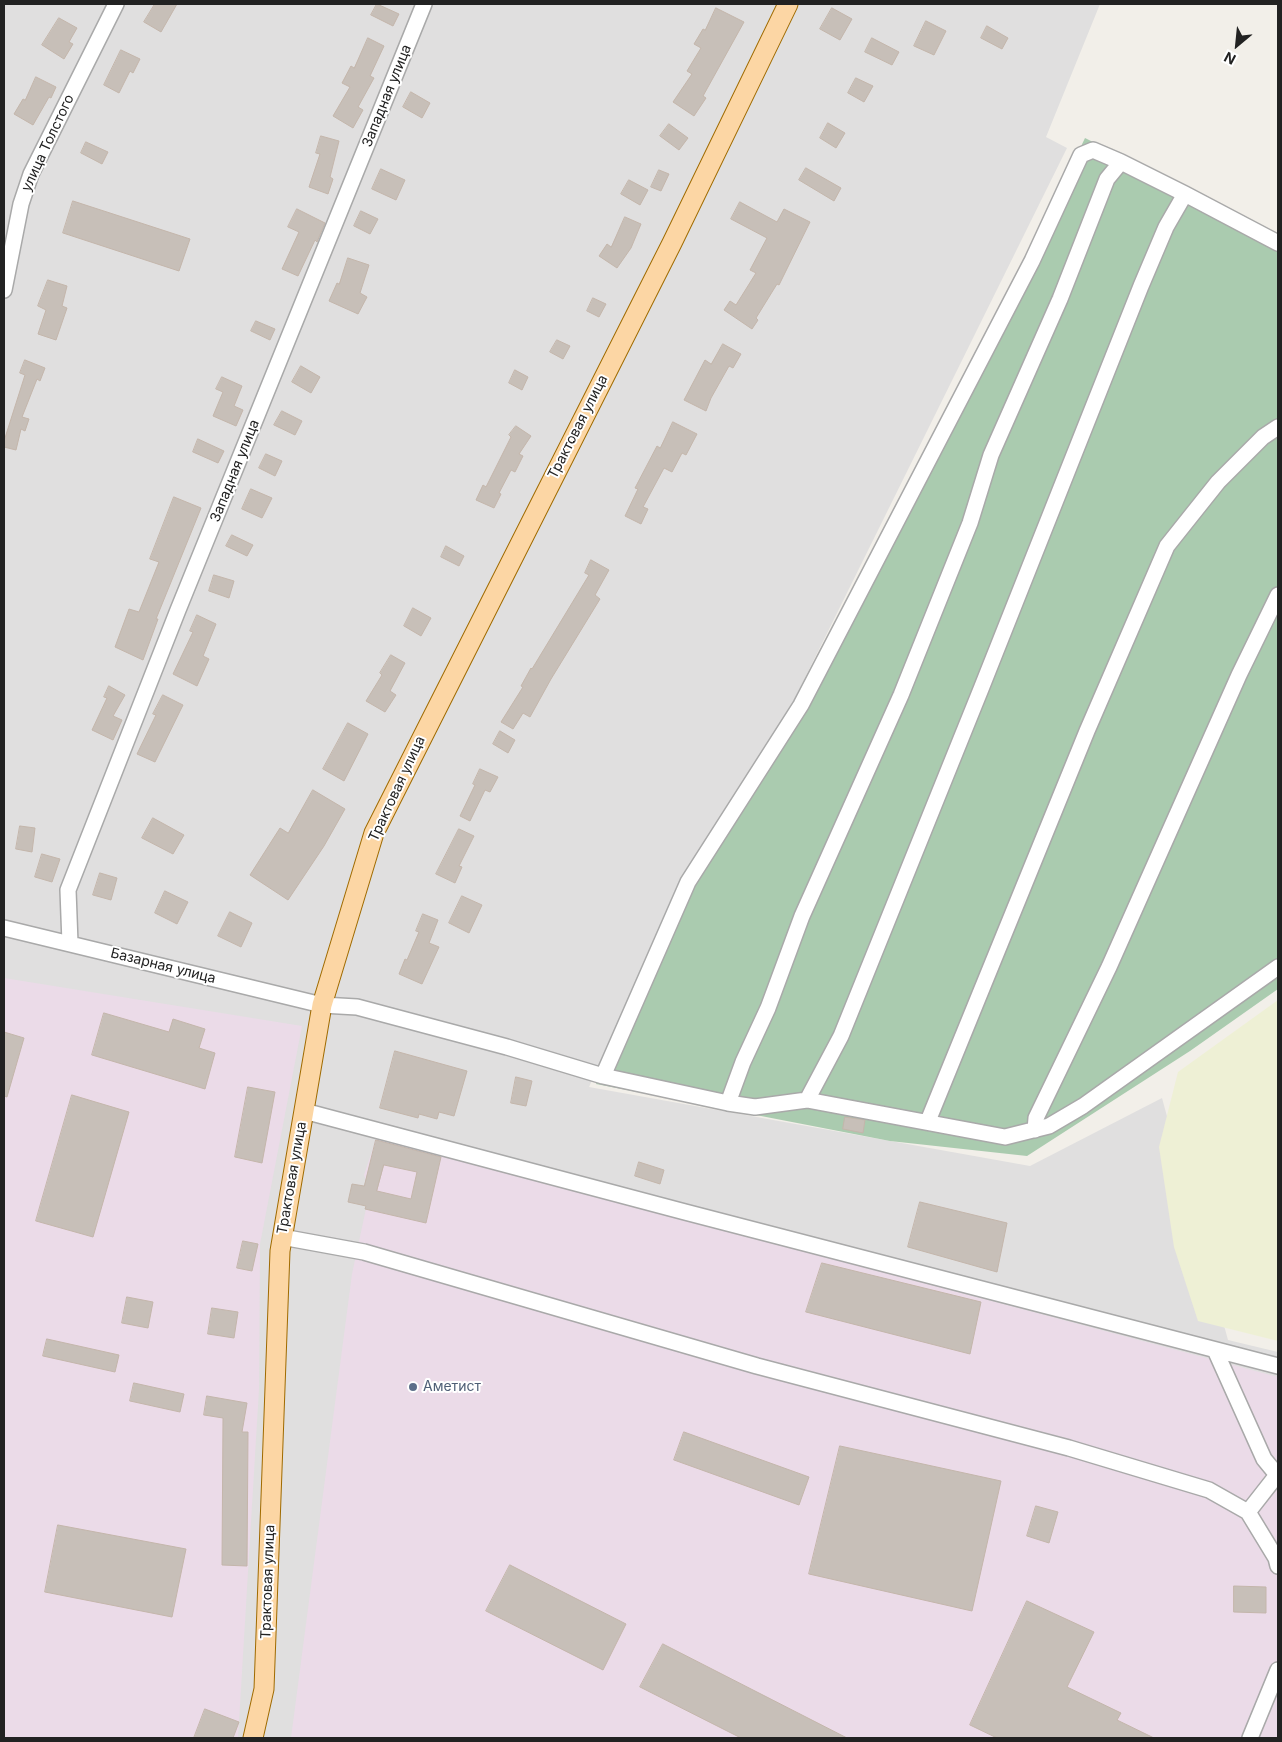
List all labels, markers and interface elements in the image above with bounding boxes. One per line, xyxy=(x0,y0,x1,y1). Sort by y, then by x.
north arrow xyxy=(1212,20,1262,70)
street label: Западная улица xyxy=(359,42,415,150)
text: N xyxy=(1221,49,1238,69)
street label: улица Толстого xyxy=(18,92,78,194)
street label: Трактовая улица xyxy=(545,372,611,482)
street label: Западная улица xyxy=(207,417,263,525)
street label: Трактовая улица xyxy=(365,734,429,844)
street label: Базарная улица xyxy=(109,945,217,987)
street label: Трактовая улица xyxy=(274,1120,310,1236)
place label: Аметист xyxy=(423,1379,481,1395)
marker: Аметист xyxy=(407,1381,419,1393)
street label: Трактовая улица xyxy=(258,1525,278,1639)

